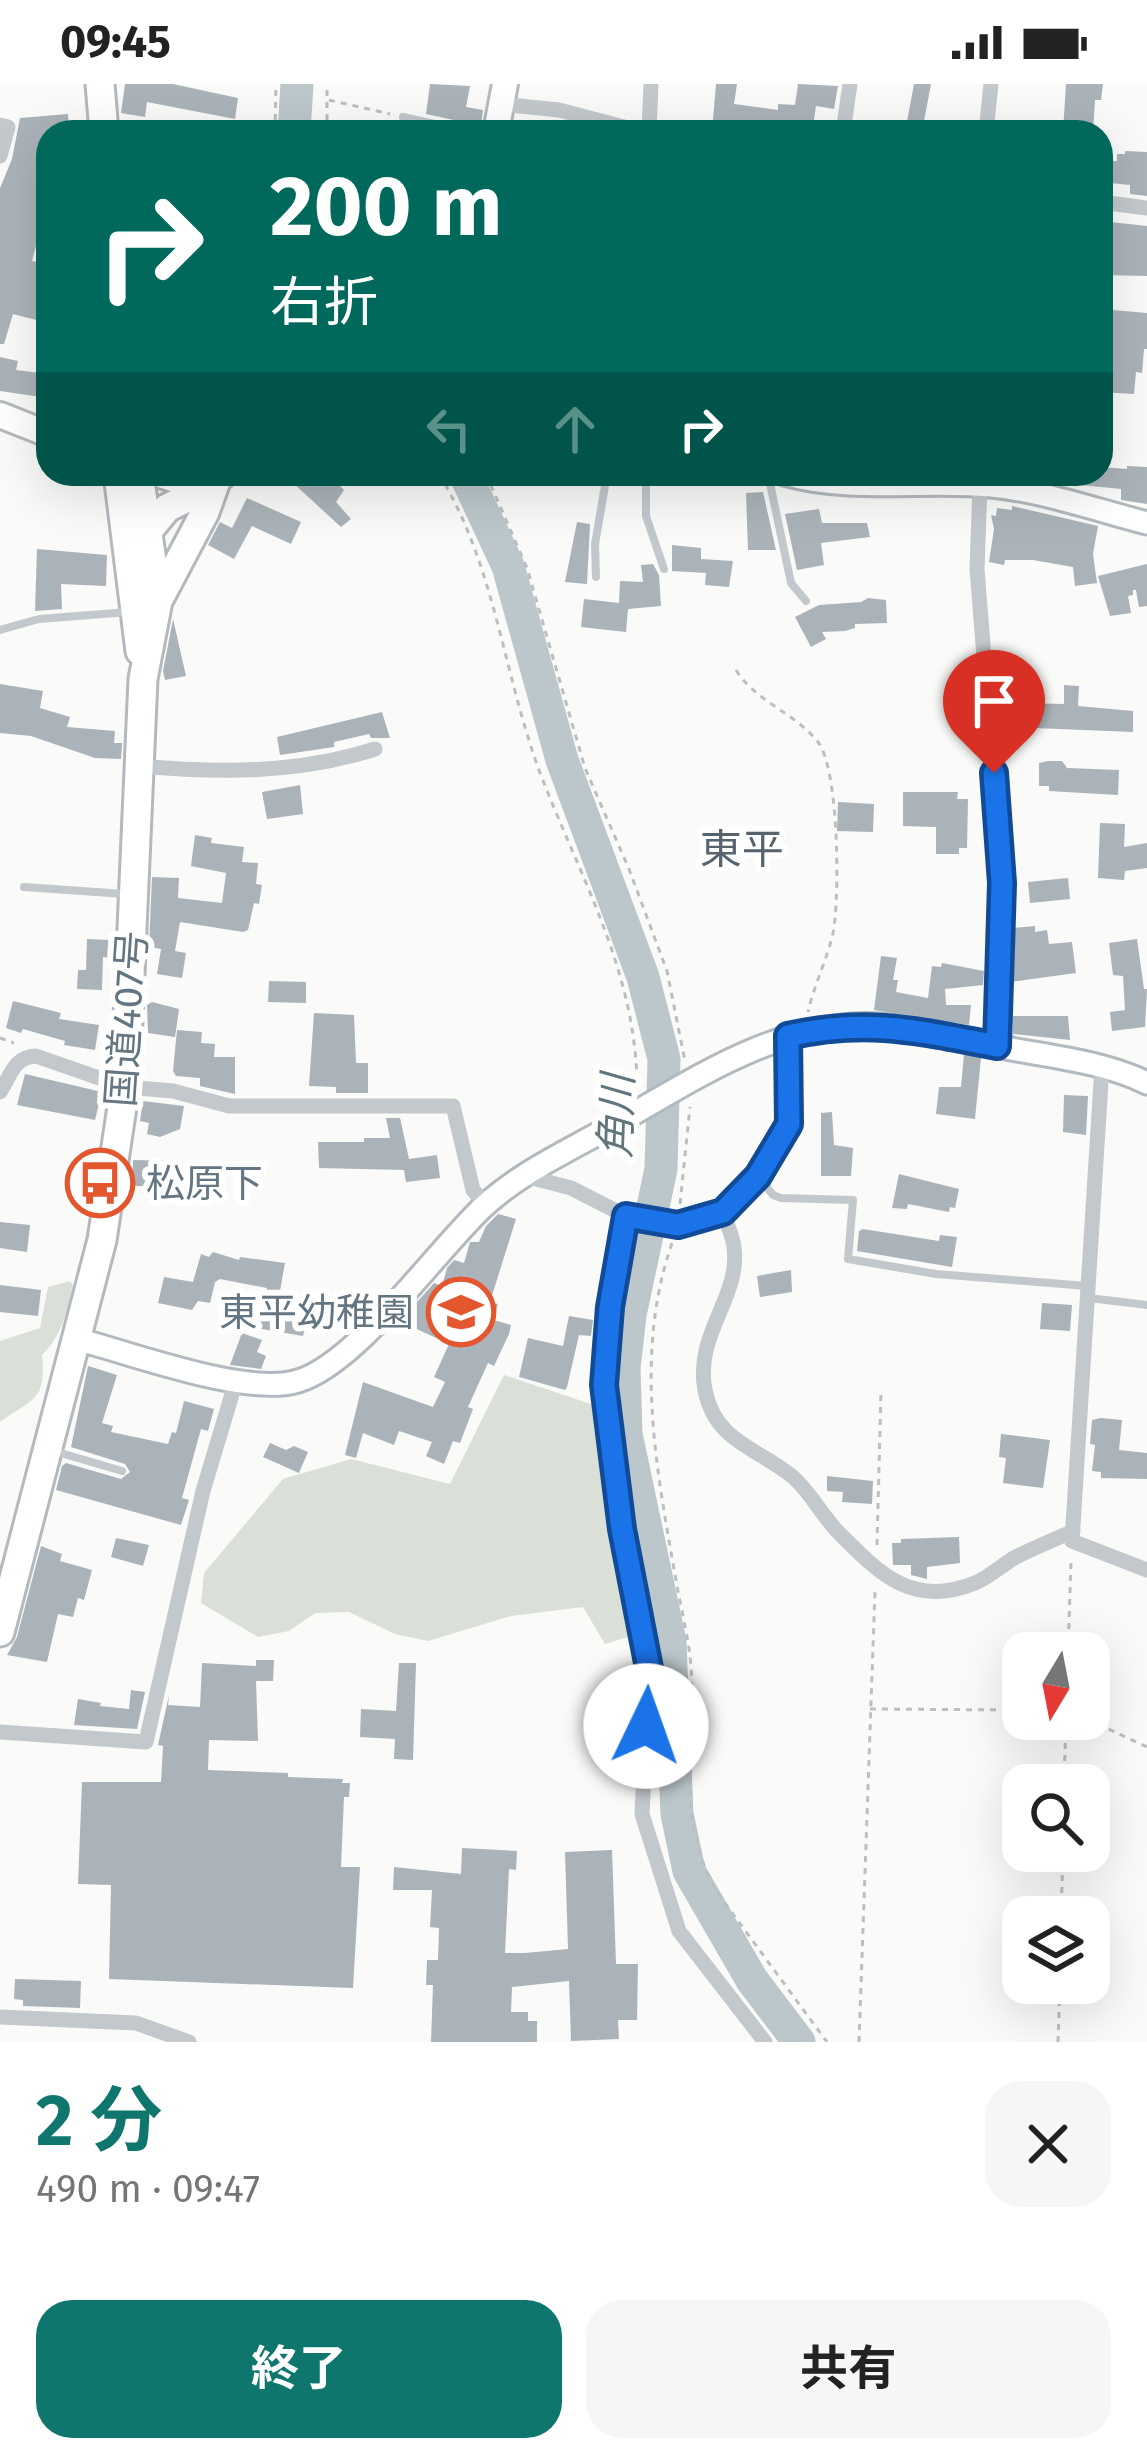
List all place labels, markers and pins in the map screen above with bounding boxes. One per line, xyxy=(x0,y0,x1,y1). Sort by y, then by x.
pin xyxy=(943,650,1045,773)
bus stop icon: 松原下 xyxy=(65,1148,135,1218)
place label: 松原下 xyxy=(146,1161,263,1207)
school or university icon: 東平幼稚園 xyxy=(426,1277,496,1347)
place label: 東平幼稚園 xyxy=(219,1290,414,1336)

